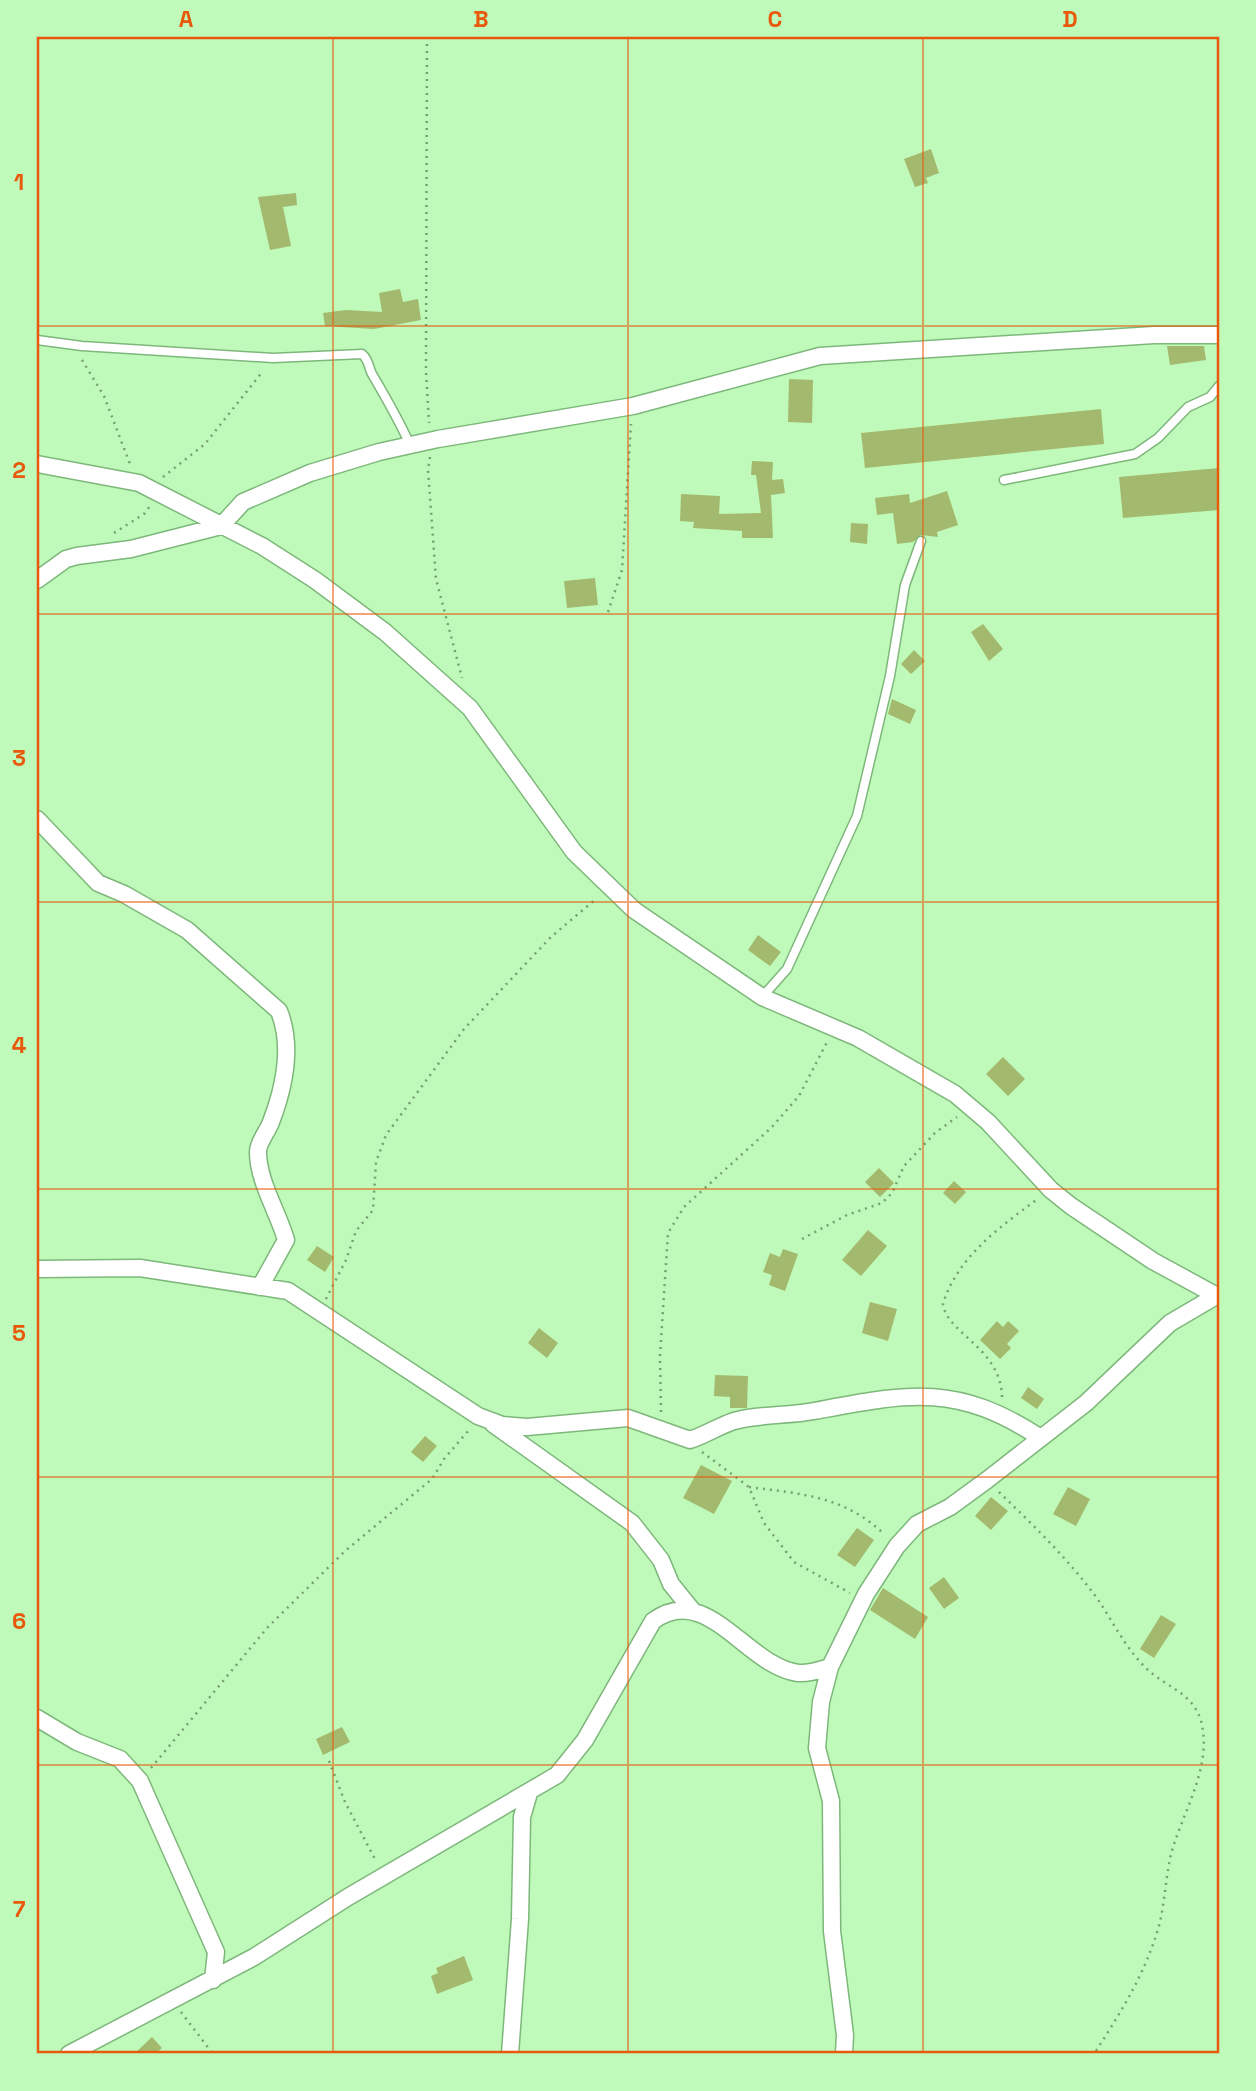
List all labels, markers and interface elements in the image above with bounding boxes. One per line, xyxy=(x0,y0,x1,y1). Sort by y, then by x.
text: A xyxy=(179,4,194,34)
text: B xyxy=(473,4,489,34)
text: C xyxy=(768,4,782,34)
text: D xyxy=(1062,4,1078,34)
text: 1 xyxy=(14,167,24,197)
text: 2 xyxy=(12,455,26,485)
text: 3 xyxy=(12,743,26,773)
text: 4 xyxy=(12,1030,27,1060)
text: 5 xyxy=(12,1318,26,1348)
text: 6 xyxy=(12,1606,26,1636)
text: 7 xyxy=(13,1894,26,1924)

